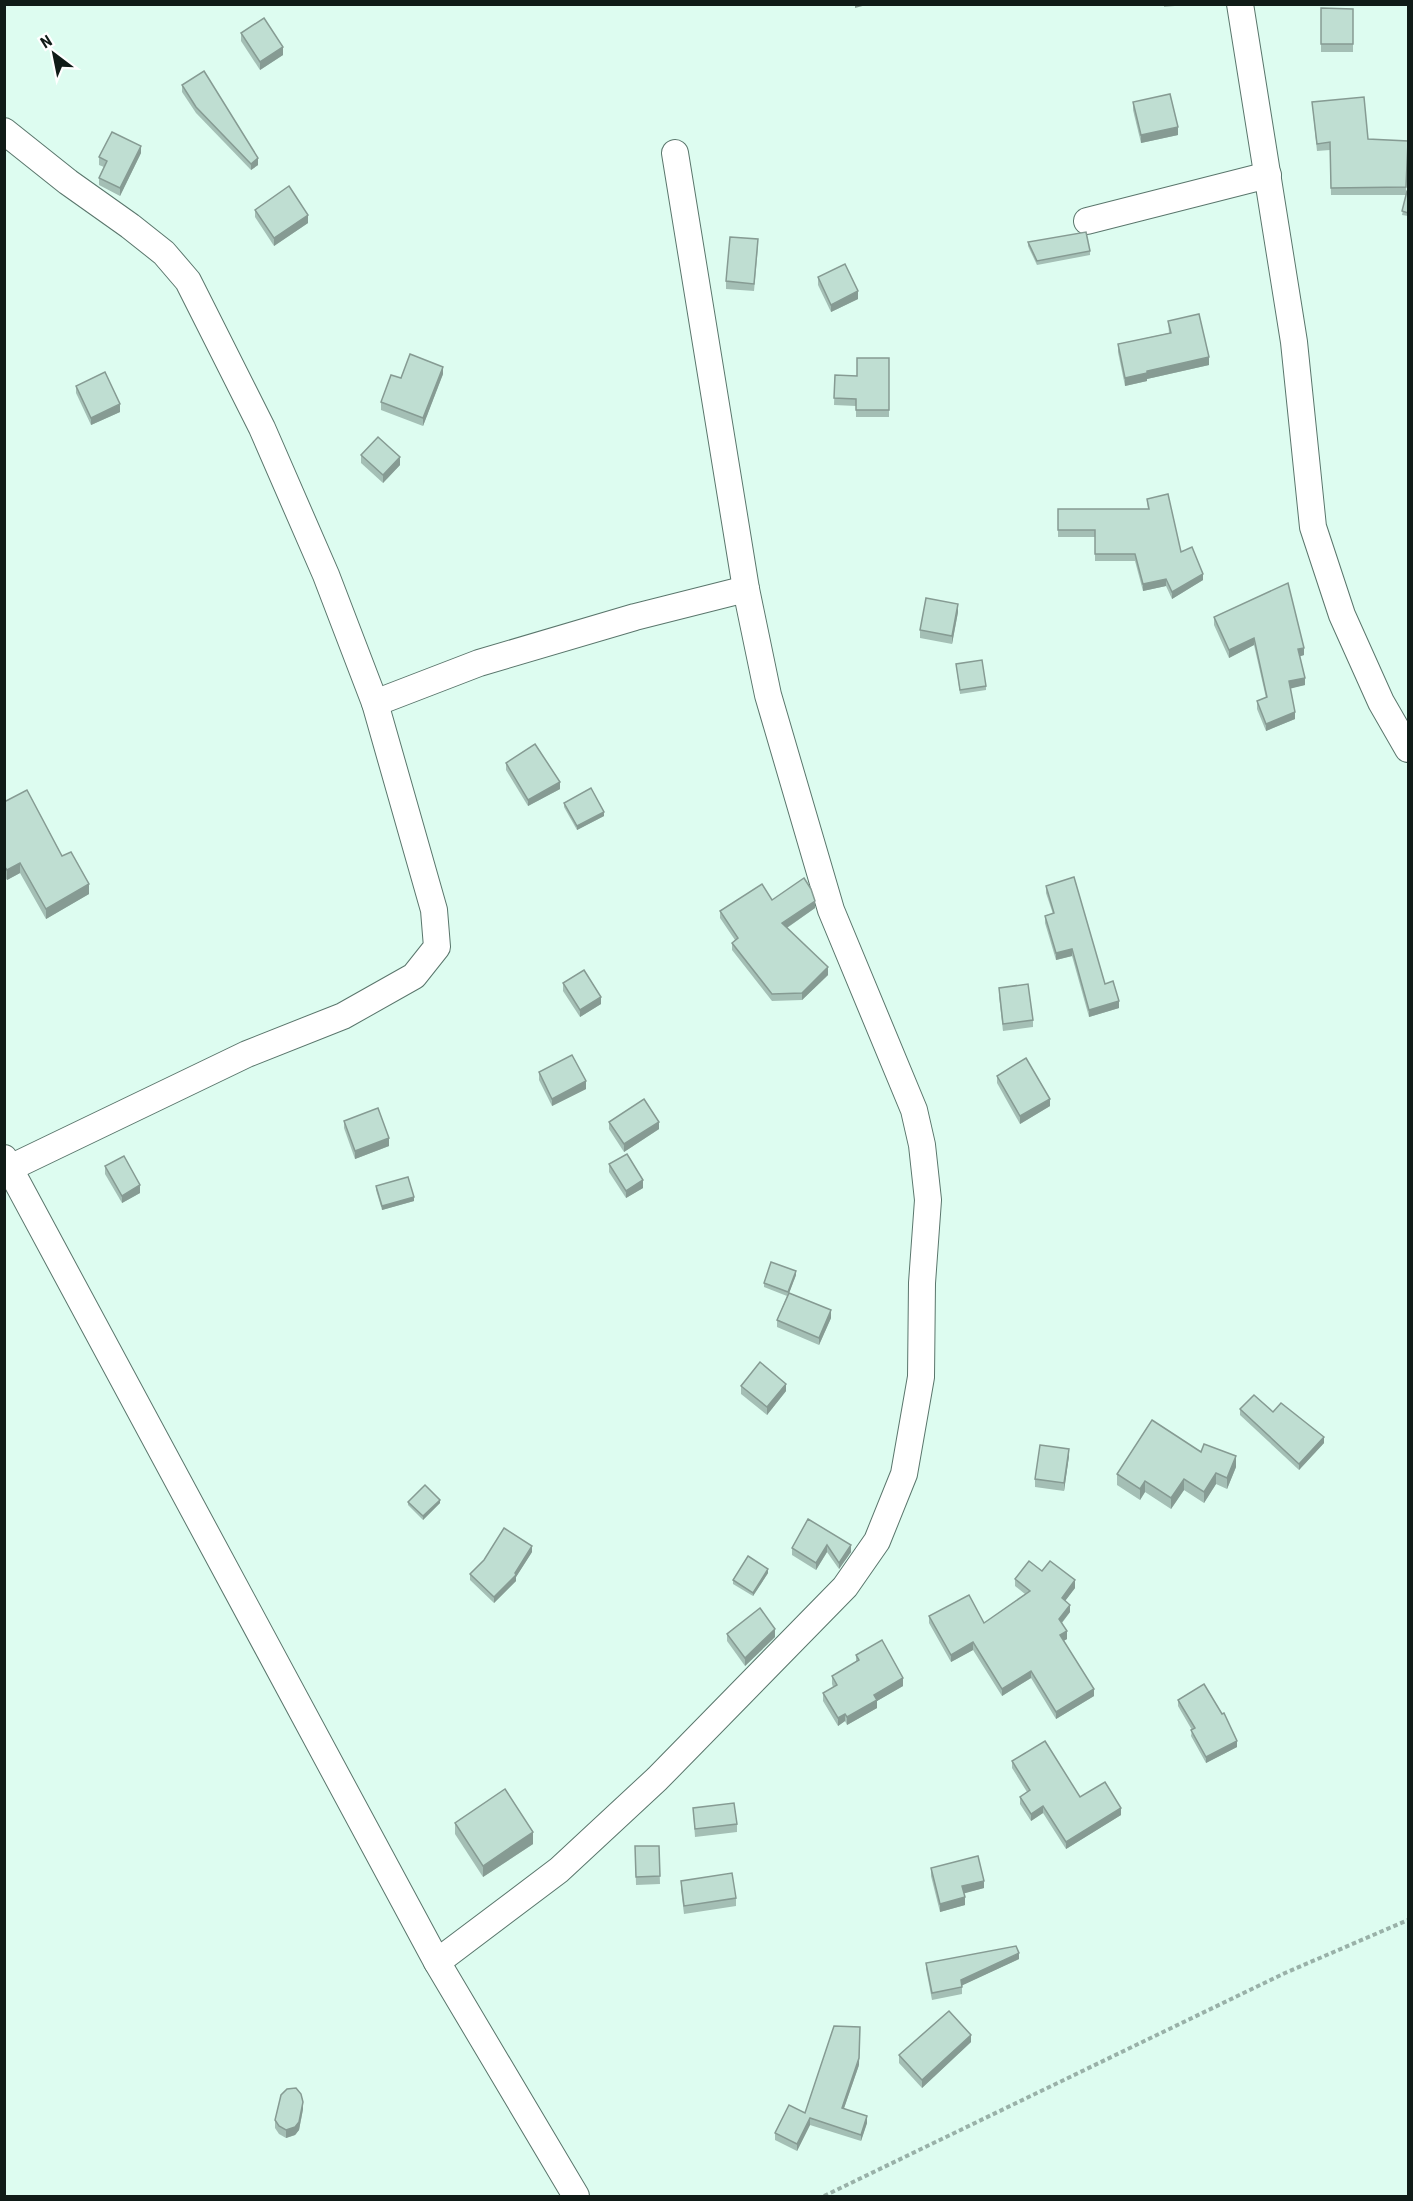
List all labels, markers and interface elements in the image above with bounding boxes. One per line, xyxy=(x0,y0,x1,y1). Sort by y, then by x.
north arrow xyxy=(24,24,84,84)
text: N xyxy=(37,31,56,52)

